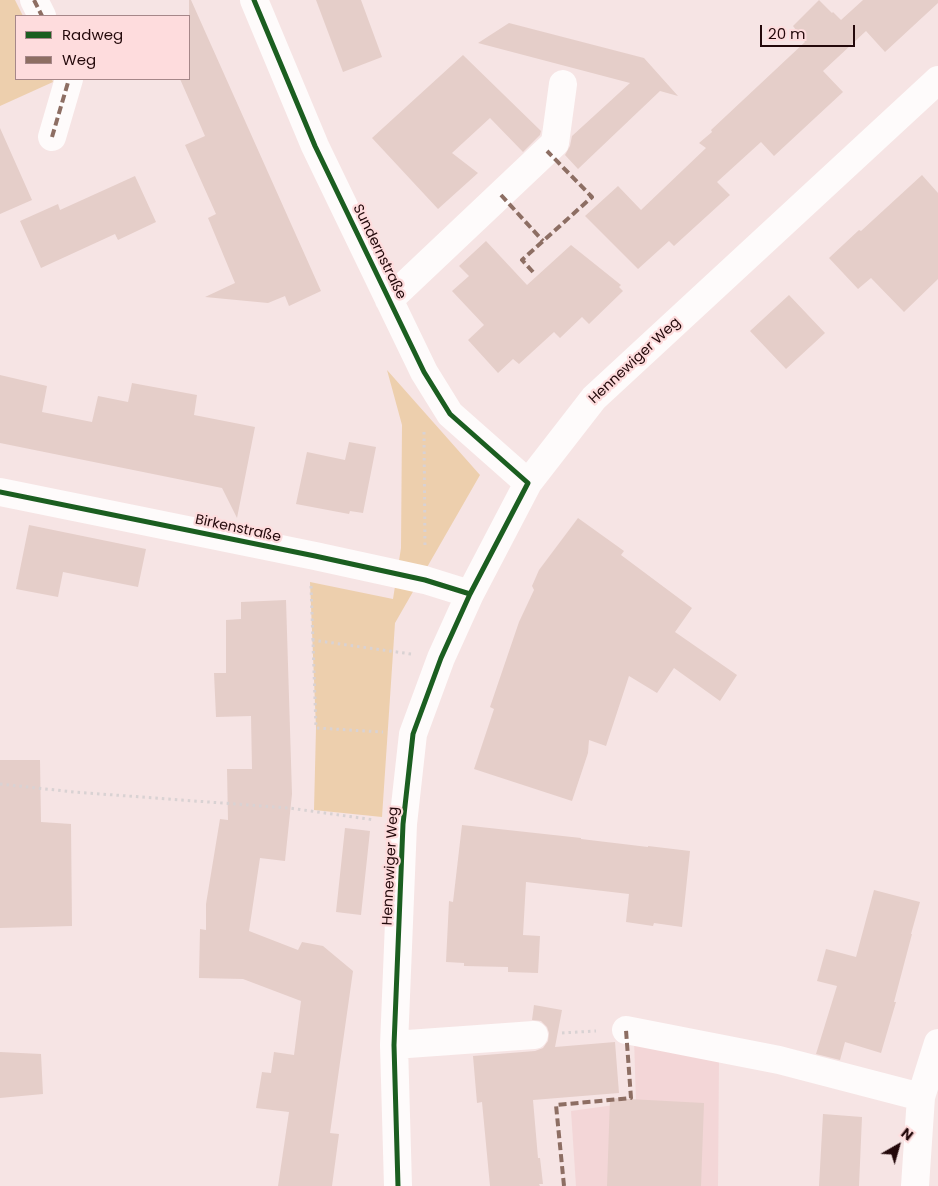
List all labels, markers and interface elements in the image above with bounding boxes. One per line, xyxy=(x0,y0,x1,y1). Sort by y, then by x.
legend xyxy=(15,15,190,80)
scale bar xyxy=(763,15,858,47)
text: 20 m xyxy=(768,23,806,44)
text: Radweg xyxy=(62,24,123,45)
text: Weg xyxy=(62,49,96,70)
street label: Sundernstraße xyxy=(349,202,409,302)
street label: Hennewiger Weg xyxy=(586,314,684,408)
street label: Birkenstraße xyxy=(194,512,282,546)
street label: Hennewiger Weg xyxy=(380,806,402,926)
north arrow xyxy=(873,1121,923,1171)
text: N xyxy=(897,1123,918,1145)

